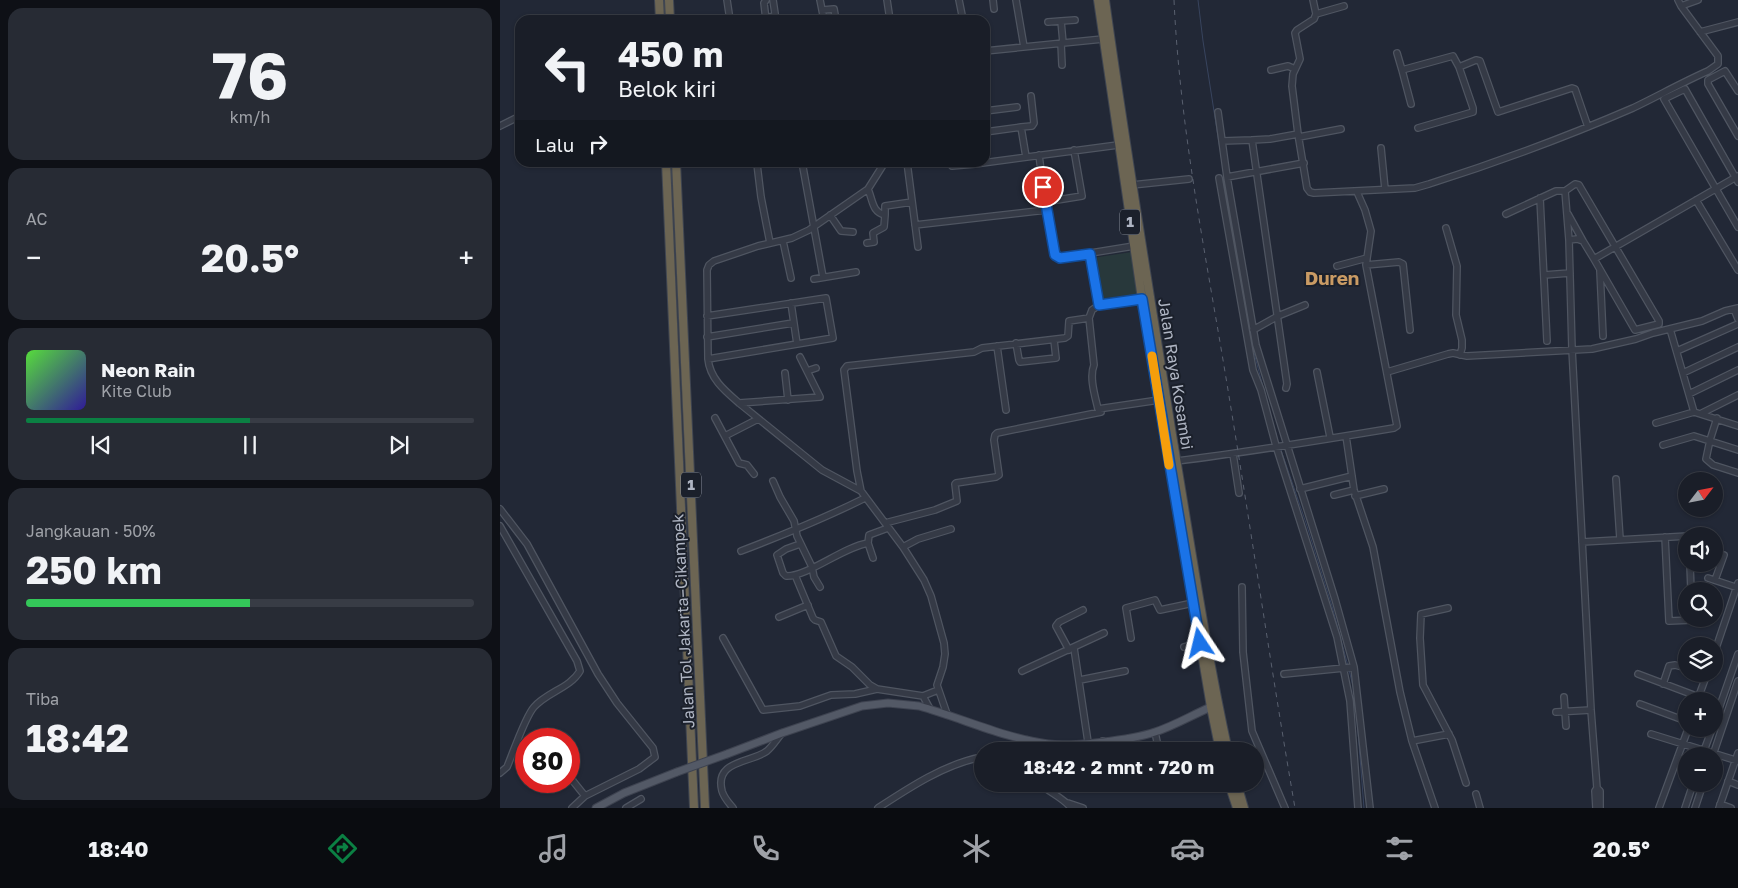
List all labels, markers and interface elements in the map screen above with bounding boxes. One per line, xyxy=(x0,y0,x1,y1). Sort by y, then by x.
text: 450 m xyxy=(618,33,723,75)
text: 76 xyxy=(212,35,288,113)
icon: left xyxy=(535,35,600,100)
text: Belok kiri xyxy=(618,75,716,102)
text: km/h xyxy=(230,107,270,127)
icon: right xyxy=(584,130,612,158)
text: Lalu xyxy=(535,133,574,156)
pin xyxy=(1022,166,1064,208)
icon: arrive xyxy=(1029,173,1057,201)
text: AC xyxy=(26,209,47,229)
road number: 1 xyxy=(1120,210,1140,234)
text: 20.5° xyxy=(201,235,299,280)
text: − xyxy=(26,241,41,274)
text: + xyxy=(459,241,474,274)
district label: Duren xyxy=(1305,266,1359,289)
street label: Jalan Raya Kosambi xyxy=(1154,297,1198,451)
text: Neon Rain xyxy=(101,358,195,381)
text: Kite Club xyxy=(101,381,172,401)
icon: previous xyxy=(87,431,115,459)
icon: pause xyxy=(236,431,264,459)
icon: next xyxy=(385,431,413,459)
road number: 1 xyxy=(681,472,701,498)
north arrow xyxy=(1678,472,1722,518)
map controls xyxy=(1678,472,1723,792)
street label: Jalan Tol Jakarta–Cikampek xyxy=(667,513,699,729)
text: Jangkauan · 50% xyxy=(26,521,156,541)
button: sound xyxy=(1678,527,1723,572)
text: 250 km xyxy=(26,547,162,592)
button: search xyxy=(1678,582,1723,627)
position arrow xyxy=(1173,616,1225,668)
button: layers xyxy=(1678,637,1723,682)
text: Tiba xyxy=(26,689,59,709)
button: + xyxy=(1678,692,1723,737)
text: 18:42 xyxy=(26,715,129,760)
speed limit sign: 80 xyxy=(515,728,580,793)
button: − xyxy=(1678,747,1723,792)
text: 18:42 · 2 mnt · 720 m xyxy=(1024,755,1214,778)
icon: directions xyxy=(325,831,360,866)
icon: music xyxy=(536,831,571,866)
icon: phone xyxy=(748,831,783,866)
icon: climate xyxy=(959,831,994,866)
icon: car xyxy=(1170,831,1205,866)
icon: filters xyxy=(1382,831,1417,866)
text: 18:40 xyxy=(88,835,149,862)
text: 20.5° xyxy=(1593,835,1650,862)

